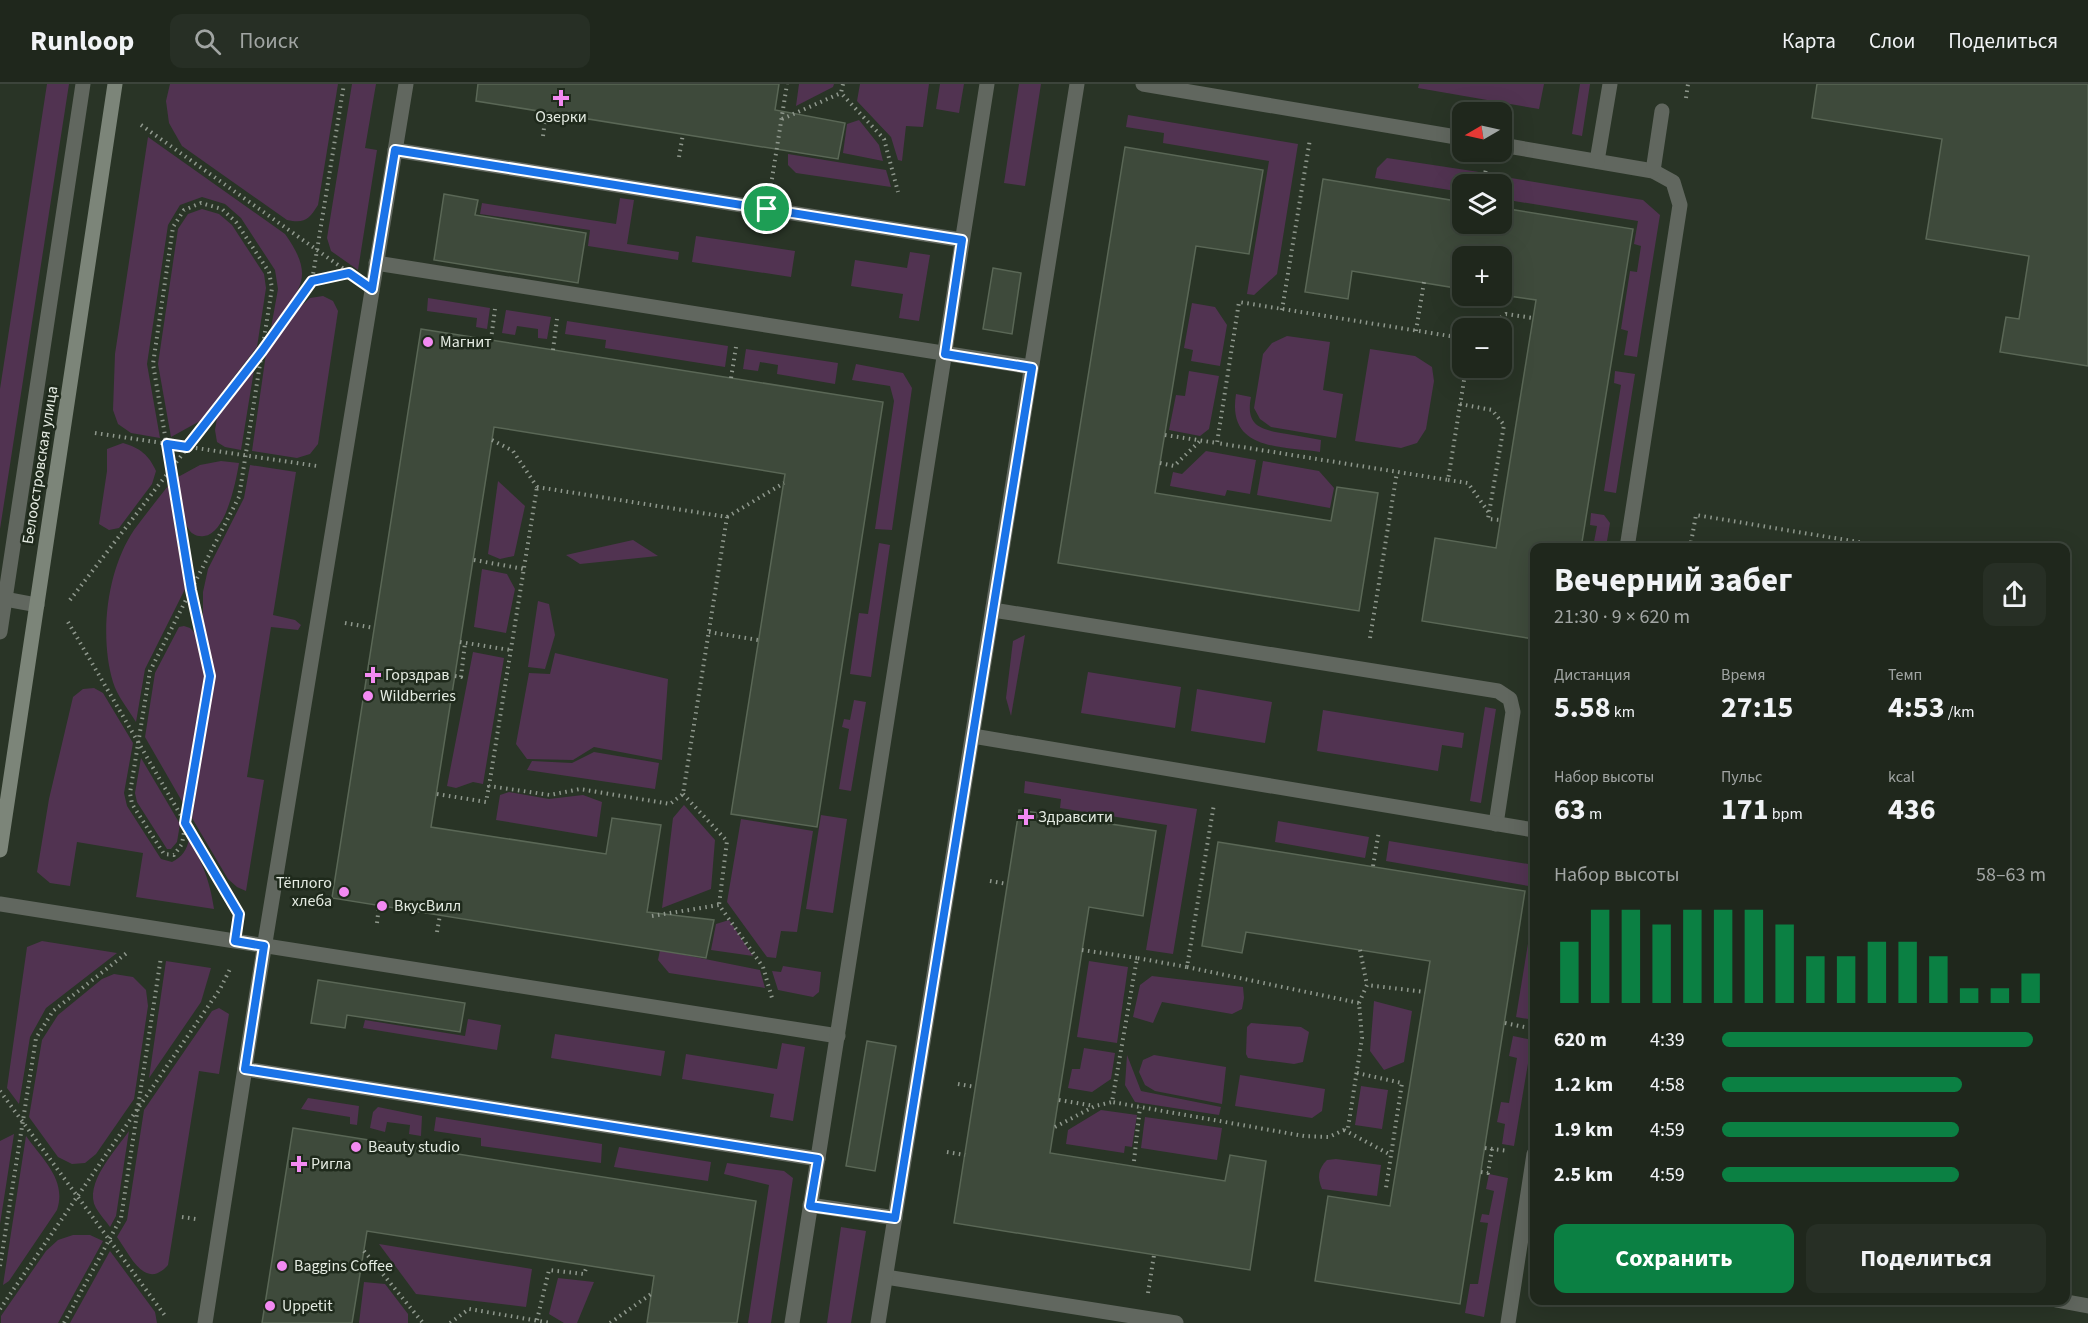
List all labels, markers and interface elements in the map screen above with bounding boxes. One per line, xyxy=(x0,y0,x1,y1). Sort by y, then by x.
search box xyxy=(170,14,590,68)
text: Runloop xyxy=(30,21,134,61)
icon: search xyxy=(191,25,224,58)
text: Поиск xyxy=(239,25,299,57)
text: Карта xyxy=(1782,26,1836,56)
text: Слои xyxy=(1869,26,1915,56)
text: Поделиться xyxy=(1948,26,2058,56)
marker: Озерки xyxy=(554,91,568,105)
north arrow xyxy=(1452,102,1512,162)
map controls xyxy=(1452,102,1512,378)
place label: Озерки xyxy=(535,106,587,128)
button: layers xyxy=(1452,174,1512,234)
pin xyxy=(741,183,792,234)
icon: arrive xyxy=(750,192,783,225)
button: + xyxy=(1452,246,1512,306)
button: − xyxy=(1452,318,1512,378)
place label: Магнит xyxy=(440,331,492,353)
marker: Магнит xyxy=(421,335,435,349)
street label: Белоостровская улица xyxy=(17,384,63,546)
text: Вечерний забег xyxy=(1554,557,1792,604)
button: share xyxy=(1983,563,2046,626)
text: 21:30 · 9 × 620 m xyxy=(1554,603,1690,631)
place label: Горздрав xyxy=(385,664,449,686)
text: Дистанция xyxy=(1554,664,1631,686)
text: Время xyxy=(1721,664,1766,686)
text: Темп xyxy=(1888,664,1922,686)
marker: Горздрав xyxy=(366,668,380,682)
place label: Wildberries xyxy=(380,685,456,707)
text: 5.58 xyxy=(1554,686,1611,729)
text: 27:15 xyxy=(1721,686,1793,729)
text: 4:53 xyxy=(1888,686,1945,729)
marker: Wildberries xyxy=(361,689,375,703)
text: km xyxy=(1611,701,1635,723)
text: /km xyxy=(1945,701,1975,723)
text: Набор высоты xyxy=(1554,766,1654,788)
text: Пульс xyxy=(1721,766,1762,788)
text: kcal xyxy=(1888,766,1915,788)
text: 63 xyxy=(1554,788,1586,831)
text: 171 xyxy=(1721,788,1769,831)
text: 436 xyxy=(1888,788,1936,831)
text: m xyxy=(1586,803,1602,825)
text: bpm xyxy=(1769,803,1803,825)
place label: Здравсити xyxy=(1038,806,1113,828)
marker: Здравсити xyxy=(1019,810,1033,824)
text: Набор высоты xyxy=(1554,861,1679,889)
text: 58–63 m xyxy=(1976,861,2046,889)
place label: Тёплого хлеба xyxy=(276,872,332,912)
marker: Тёплого хлеба xyxy=(337,885,351,899)
place label: ВкусВилл xyxy=(394,895,461,917)
marker: ВкусВилл xyxy=(375,899,389,913)
text: 620 m xyxy=(1554,1026,1607,1054)
text: 4:39 xyxy=(1650,1026,1685,1054)
text: 1.2 km xyxy=(1554,1071,1613,1099)
text: 4:58 xyxy=(1650,1071,1685,1099)
text: 1.9 km xyxy=(1554,1116,1613,1144)
text: 4:59 xyxy=(1650,1116,1685,1144)
place label: Beauty studio xyxy=(368,1136,460,1158)
marker: Beauty studio xyxy=(349,1140,363,1154)
place label: Ригла xyxy=(311,1153,351,1175)
marker: Ригла xyxy=(292,1157,306,1171)
text: 2.5 km xyxy=(1554,1161,1613,1189)
text: 4:59 xyxy=(1650,1161,1685,1189)
button: Сохранить xyxy=(1554,1224,1794,1293)
button: Поделиться xyxy=(1806,1224,2046,1293)
place label: Baggins Coffee xyxy=(294,1255,393,1277)
marker: Baggins Coffee xyxy=(275,1259,289,1273)
place label: Uppetit xyxy=(282,1295,333,1317)
marker: Uppetit xyxy=(263,1299,277,1313)

